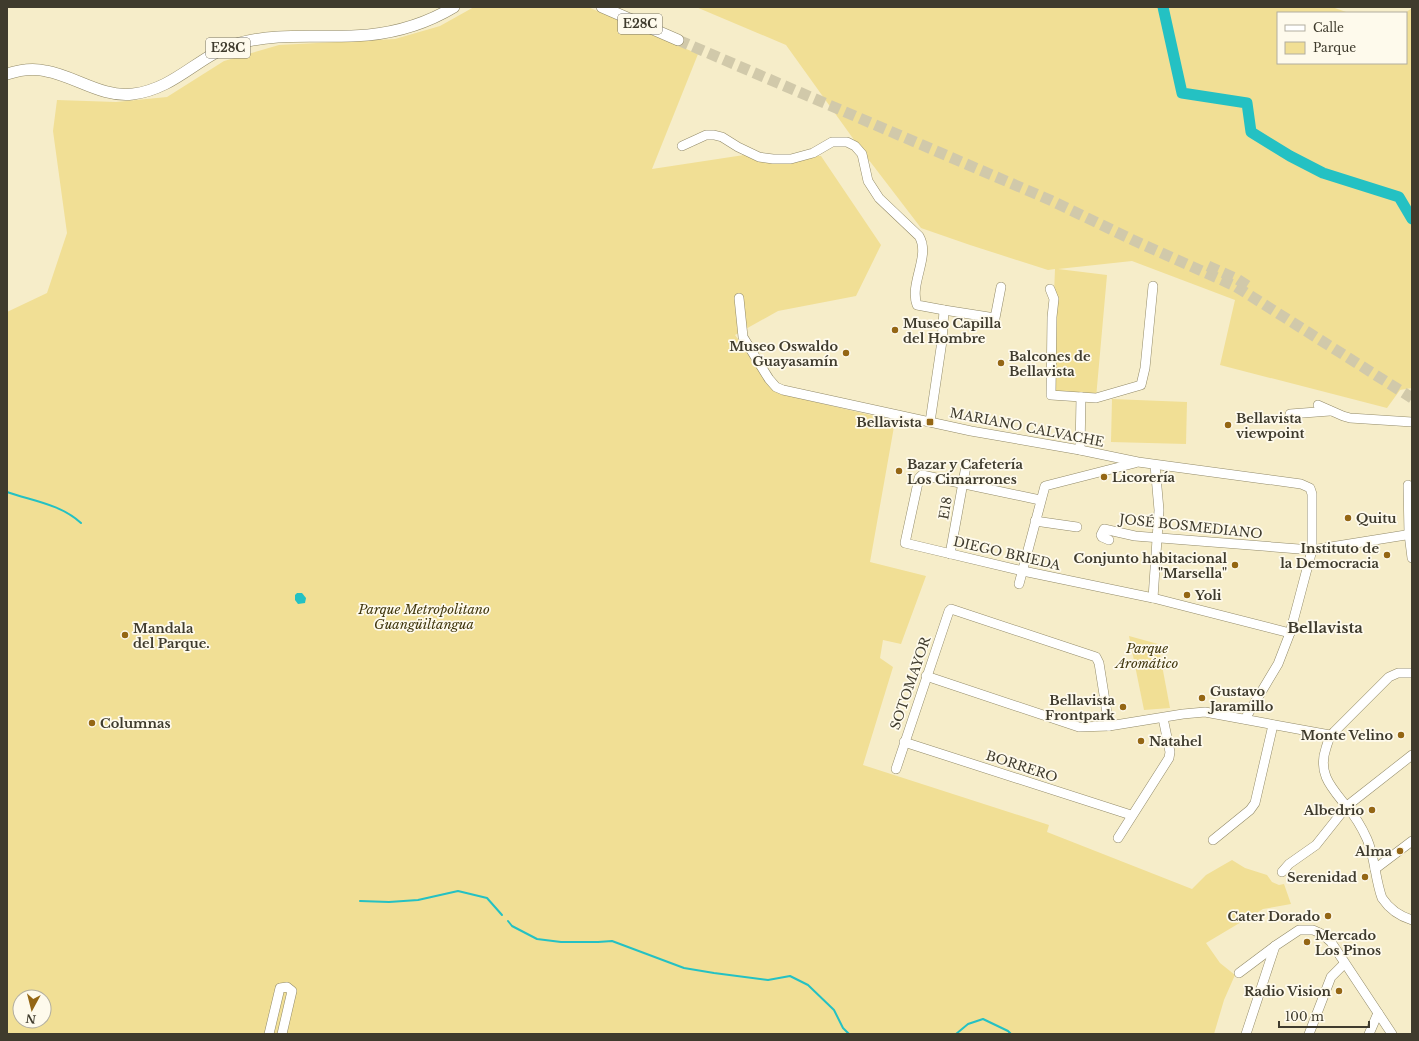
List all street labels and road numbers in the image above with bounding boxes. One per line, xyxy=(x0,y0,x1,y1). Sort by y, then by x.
road number: E28C xyxy=(618,14,662,34)
road number: E28C xyxy=(206,38,250,58)
street label: MARIANO CALVACHE xyxy=(948,404,1106,451)
street label: E18 xyxy=(935,495,956,521)
street label: JOSÉ BOSMEDIANO xyxy=(1117,510,1263,542)
street label: DIEGO BRIEDA xyxy=(952,533,1063,574)
street label: SOTOMAYOR xyxy=(887,634,935,732)
street label: BORRERO xyxy=(984,747,1060,786)

